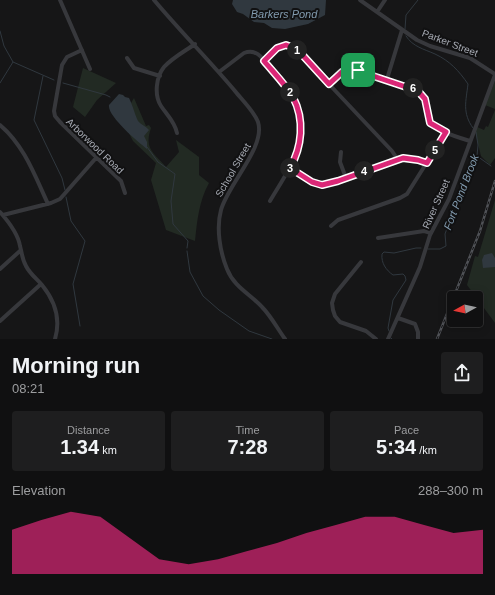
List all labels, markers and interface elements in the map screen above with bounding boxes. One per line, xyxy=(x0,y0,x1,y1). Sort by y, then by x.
water label: Barkers Pond xyxy=(251,8,318,20)
street label: Parker Street xyxy=(421,27,480,59)
pin: 1 xyxy=(287,40,307,60)
text: 1 xyxy=(294,44,300,56)
pin xyxy=(341,53,375,87)
icon: arrive xyxy=(347,59,369,81)
pin: 6 xyxy=(403,78,423,98)
pin: 2 xyxy=(280,82,300,102)
text: 6 xyxy=(410,82,416,94)
text: 2 xyxy=(287,86,293,98)
street label: Arborwood Road xyxy=(64,116,126,176)
pin: 5 xyxy=(425,140,445,160)
street label: School Street xyxy=(213,141,253,199)
text: 5 xyxy=(432,144,438,156)
water label: Fort Pond Brook xyxy=(441,152,481,232)
pin: 3 xyxy=(280,158,300,178)
pin: 4 xyxy=(354,161,374,181)
text: 3 xyxy=(287,162,293,174)
text: 4 xyxy=(361,165,367,177)
street label: River Street xyxy=(420,177,452,230)
north arrow xyxy=(447,291,483,327)
map controls xyxy=(447,291,483,327)
button: share xyxy=(441,352,483,394)
text: Morning run xyxy=(12,353,140,378)
text: 08:21 xyxy=(12,381,45,396)
text: Distance xyxy=(67,424,110,436)
text: Time xyxy=(235,424,260,436)
text: Pace xyxy=(394,424,419,436)
text: 1.34 xyxy=(60,436,99,458)
text: 7:28 xyxy=(227,436,268,458)
text: 5:34 xyxy=(376,436,416,458)
text: km xyxy=(99,444,117,456)
text: /km xyxy=(416,444,437,456)
text: Elevation xyxy=(12,483,65,498)
text: 288–300 m xyxy=(418,483,483,498)

